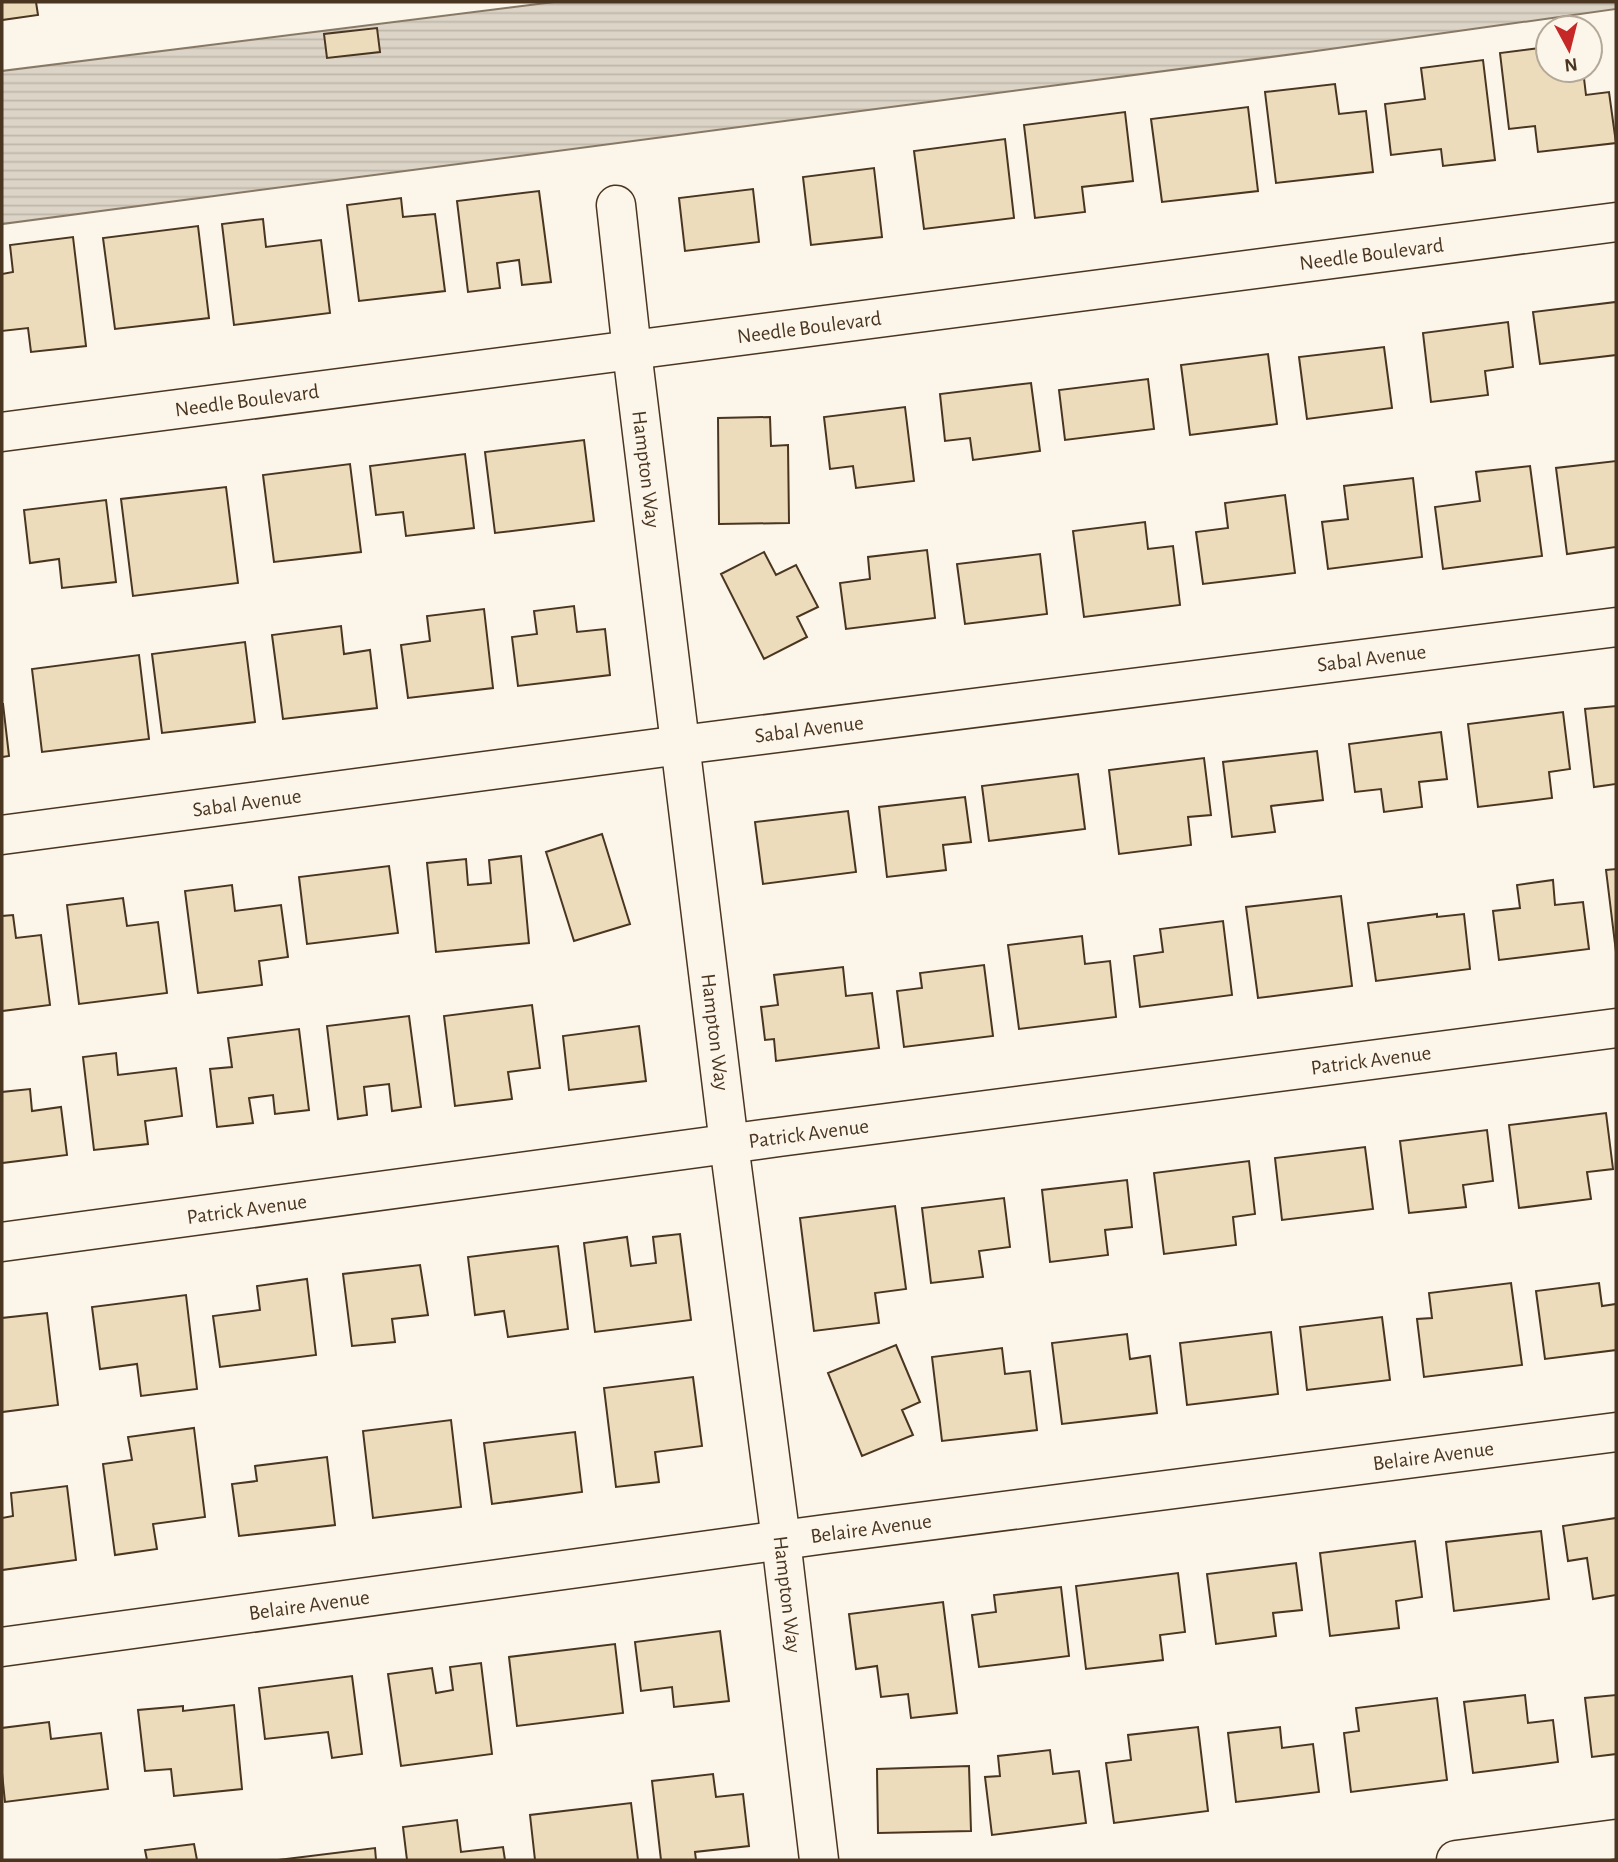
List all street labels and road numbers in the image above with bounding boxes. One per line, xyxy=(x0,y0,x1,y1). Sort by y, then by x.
street label: Needle Boulevard xyxy=(1298,235,1445,274)
street label: Needle Boulevard xyxy=(736,308,883,347)
street label: Needle Boulevard xyxy=(174,381,320,420)
street label: Hampton Way xyxy=(628,410,664,529)
street label: Sabal Avenue xyxy=(1316,641,1427,676)
street label: Sabal Avenue xyxy=(753,712,865,747)
street label: Sabal Avenue xyxy=(191,785,303,821)
street label: Hampton Way xyxy=(697,972,732,1092)
street label: Patrick Avenue xyxy=(1310,1042,1432,1079)
street label: Patrick Avenue xyxy=(747,1115,870,1152)
street label: Patrick Avenue xyxy=(185,1191,308,1228)
street label: Belaire Avenue xyxy=(1372,1438,1495,1474)
street label: Belaire Avenue xyxy=(809,1510,933,1547)
street label: Hampton Way xyxy=(770,1535,804,1654)
street label: Belaire Avenue xyxy=(247,1587,371,1624)

